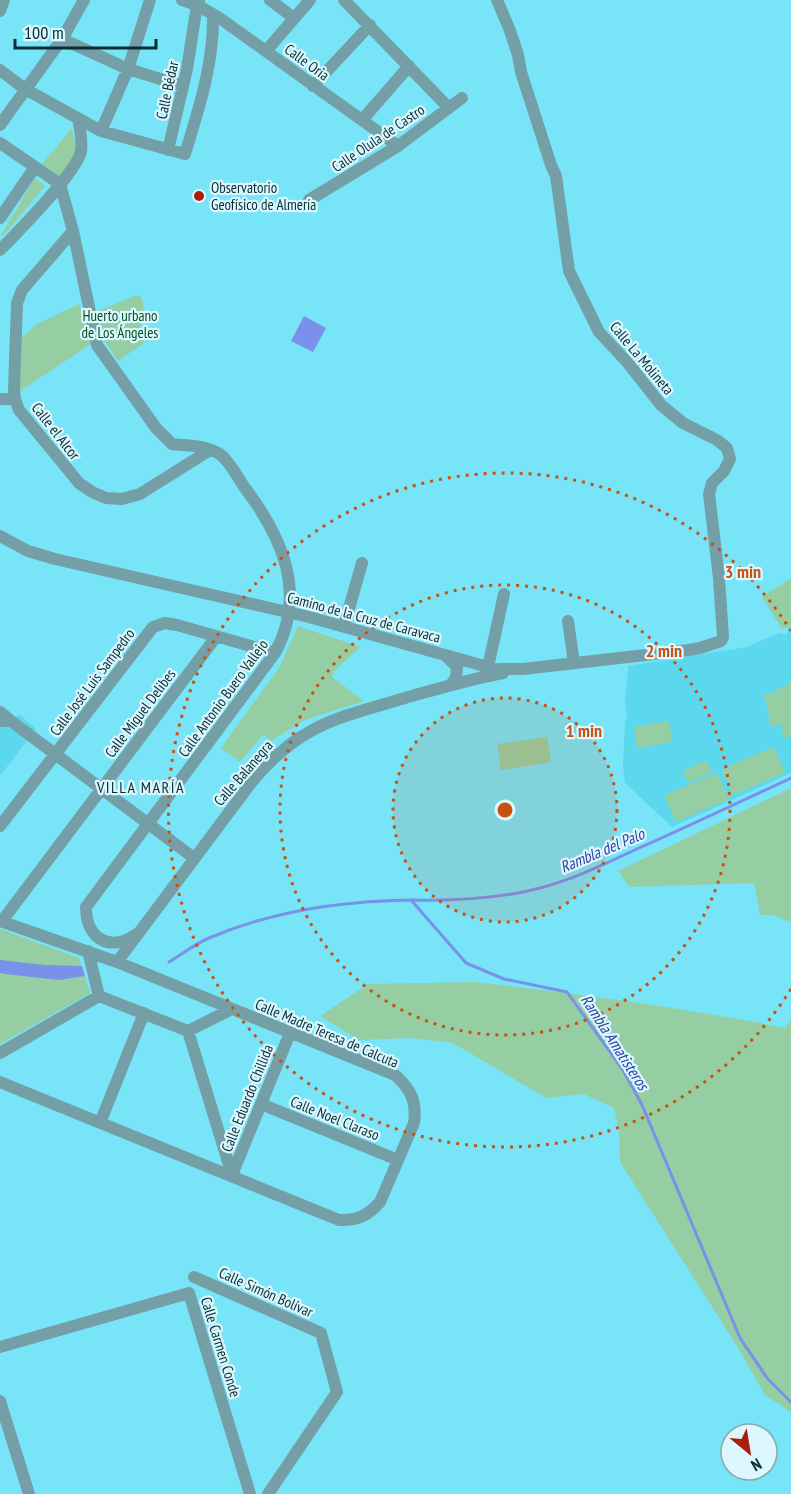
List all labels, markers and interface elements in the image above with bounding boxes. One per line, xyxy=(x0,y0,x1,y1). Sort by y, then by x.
scale bar xyxy=(15,12,156,50)
text: 100 m xyxy=(24,21,64,44)
street label: Calle Oria xyxy=(281,39,333,85)
street label: Calle Bédar xyxy=(152,58,183,121)
street label: Calle Olula de Castro xyxy=(328,100,428,176)
place label: Observatorio Geofísico de Almería xyxy=(211,178,316,214)
marker: Observatorio Geofísico de Almería xyxy=(192,189,206,203)
park label: Huerto urbano de Los Ángeles xyxy=(82,306,158,342)
street label: Calle La Molineta xyxy=(606,317,678,399)
street label: Calle el Alcor xyxy=(28,398,85,464)
text: 3 min xyxy=(725,560,761,583)
street label: Camino de la Cruz de Caravaca xyxy=(285,587,443,647)
street label: Calle José Luis Sampedro xyxy=(45,625,139,739)
street label: Calle Antonio Buero Vallejo xyxy=(174,636,272,760)
text: 2 min xyxy=(646,639,682,662)
street label: Calle Miguel Delibes xyxy=(100,665,180,761)
text: 1 min xyxy=(566,719,602,742)
street label: Calle Balanegra xyxy=(209,736,277,810)
district label: VILLA MARÍA xyxy=(96,777,185,797)
centre of rings xyxy=(495,800,515,820)
water label: Rambla del Palo xyxy=(557,823,648,877)
water label: Rambla Amatisteros xyxy=(577,991,654,1095)
street label: Calle Madre Teresa de Calcuta xyxy=(252,994,402,1072)
street label: Calle Eduardo Chillida xyxy=(217,1041,277,1155)
street label: Calle Noel Claraso xyxy=(288,1091,382,1145)
street label: Calle Simón Bolívar xyxy=(216,1263,317,1322)
street label: Calle Carmen Conde xyxy=(197,1295,245,1399)
north arrow xyxy=(719,1422,779,1482)
text: N xyxy=(748,1454,765,1476)

